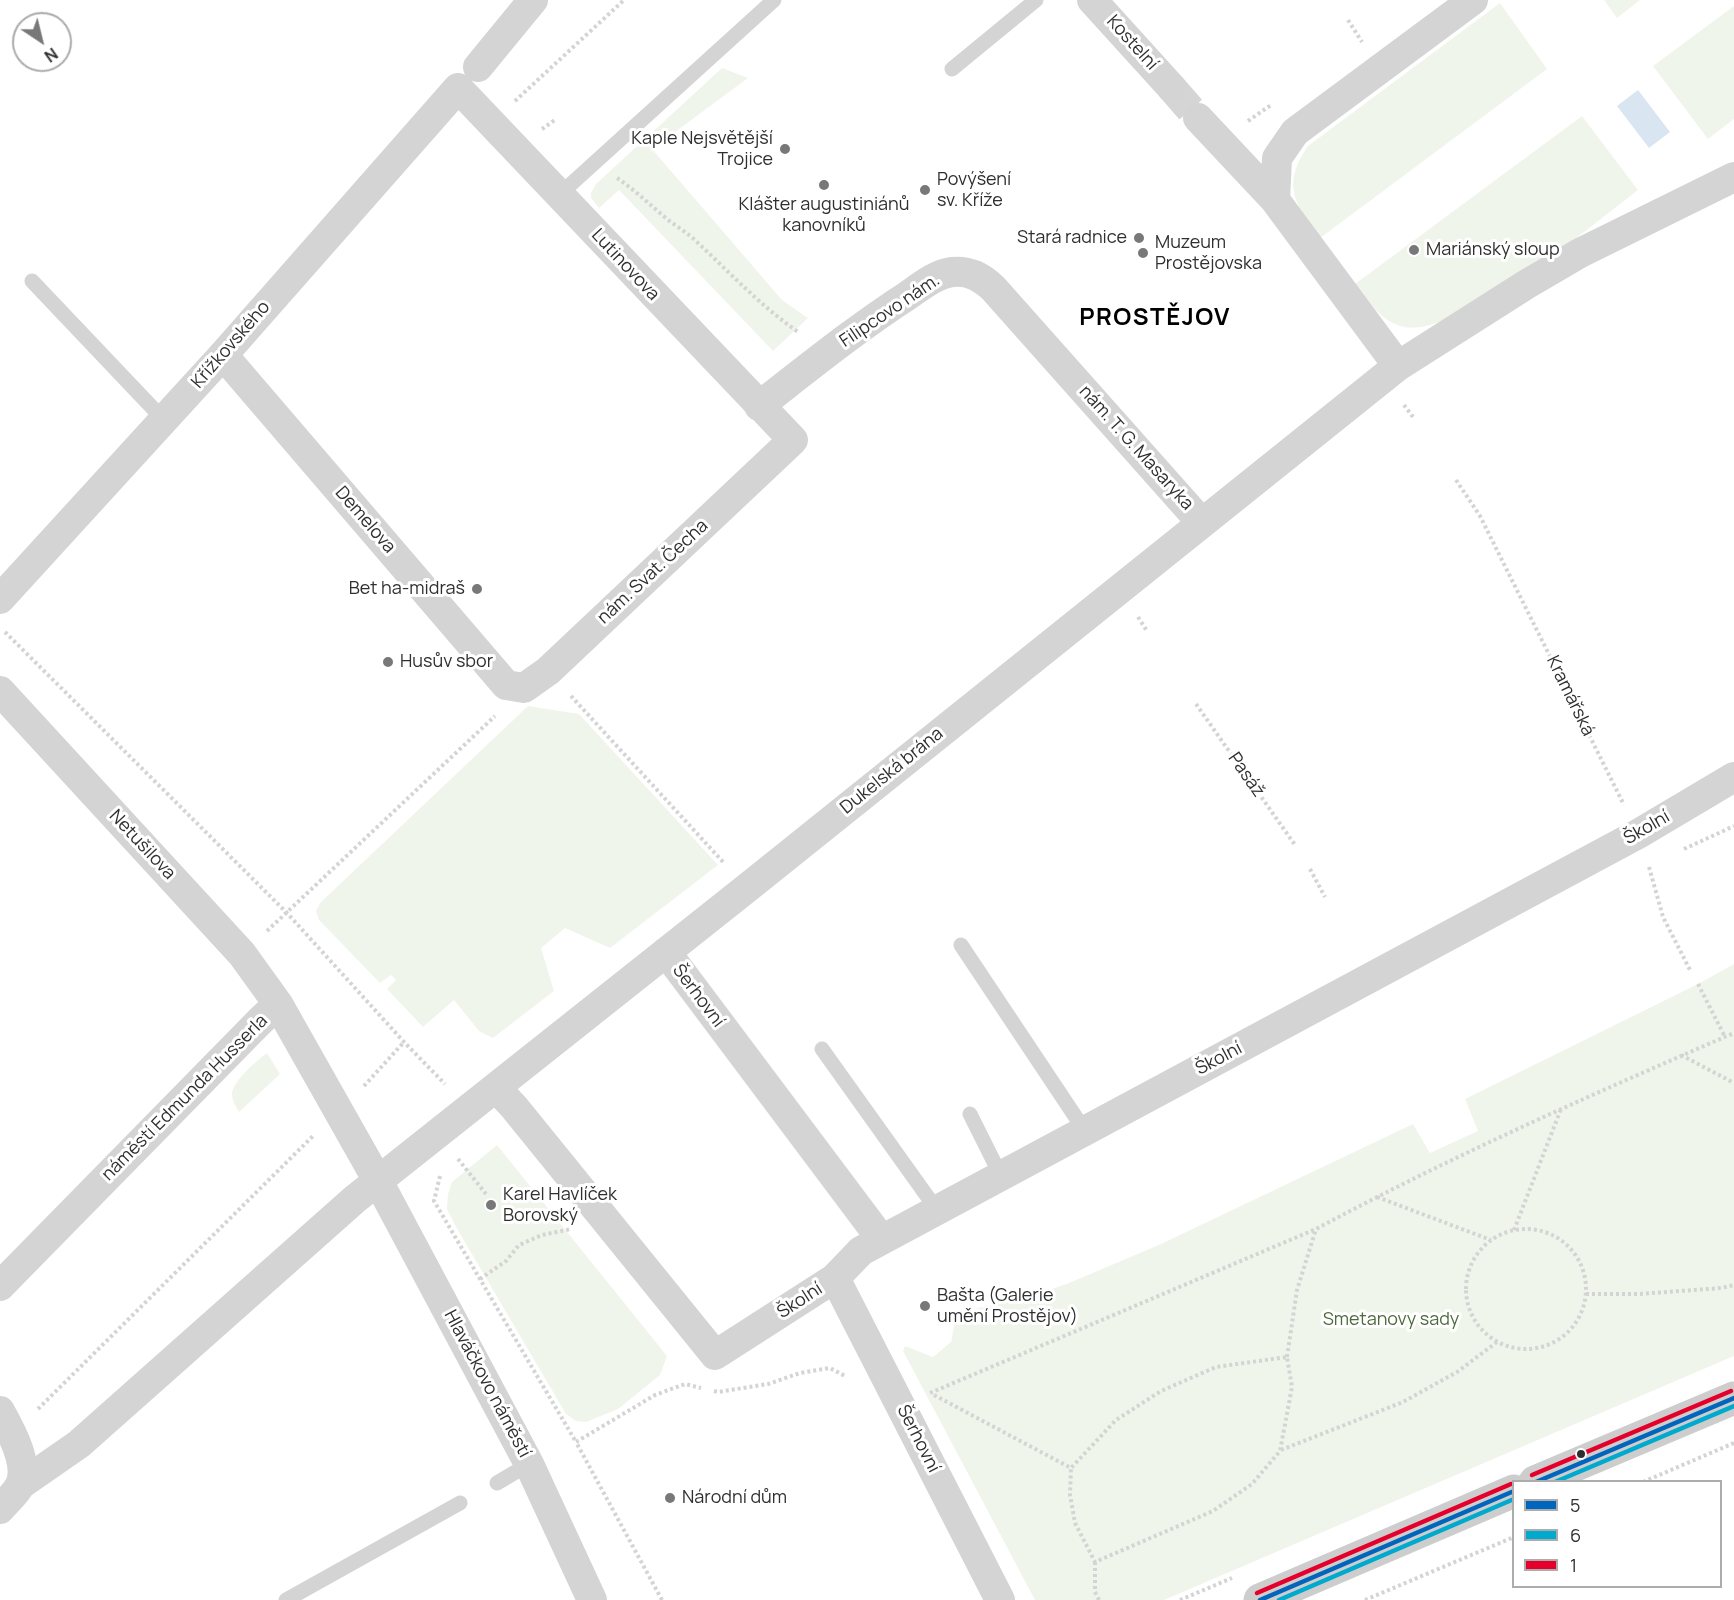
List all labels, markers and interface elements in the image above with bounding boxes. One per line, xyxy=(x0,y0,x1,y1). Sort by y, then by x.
street label: Kostelní xyxy=(1102,11,1162,75)
north arrow xyxy=(12,12,72,72)
text: N xyxy=(40,43,62,67)
place label: Kaple Nejsvětější Trojice xyxy=(631,128,773,170)
marker: Kaple Nejsvětější Trojice xyxy=(778,142,792,156)
place label: Povýšení sv. Kříže xyxy=(937,169,1011,212)
marker: Klášter augustiniánů kanovníků xyxy=(817,178,831,192)
marker: Povýšení sv. Kříže xyxy=(918,183,932,197)
place label: Klášter augustiniánů kanovníků xyxy=(739,194,909,236)
street label: Lutinovova xyxy=(586,225,664,305)
place label: Stará radnice xyxy=(1017,227,1127,249)
marker: Stará radnice xyxy=(1132,231,1146,245)
place label: Muzeum Prostějovska xyxy=(1155,232,1262,274)
place label: Mariánský sloup xyxy=(1426,239,1560,261)
marker: Mariánský sloup xyxy=(1407,243,1421,257)
marker: Muzeum Prostějovska xyxy=(1136,246,1150,260)
street label: Filipcovo nám. xyxy=(836,270,944,352)
street label: Křížkovského xyxy=(187,297,275,393)
district label: PROSTĚJOV xyxy=(1079,304,1231,332)
street label: nám. T. G. Masaryka xyxy=(1074,381,1198,515)
street label: Demelova xyxy=(330,482,400,558)
street label: nám. Svat. Čecha xyxy=(593,515,713,629)
place label: Bet ha-midraš xyxy=(349,578,465,600)
marker: Bet ha-midraš xyxy=(470,582,484,596)
place label: Husův sbor xyxy=(400,651,493,673)
street label: Kramářská xyxy=(1541,652,1599,740)
marker: Husův sbor xyxy=(381,655,395,669)
street label: Dukelská brána xyxy=(836,723,948,819)
street label: Pasáž xyxy=(1223,749,1269,801)
street label: Netušilova xyxy=(104,806,180,884)
street label: Školní xyxy=(1620,806,1674,850)
street label: Šerhovní xyxy=(667,960,729,1032)
street label: náměstí Edmunda Husserla xyxy=(98,1011,272,1185)
street label: Školní xyxy=(1192,1038,1246,1080)
place label: Karel Havlíček Borovský xyxy=(503,1184,617,1226)
marker: Karel Havlíček Borovský xyxy=(484,1198,498,1212)
street label: Školní xyxy=(773,1278,827,1324)
place label: Bašta (Galerie umění Prostějov) xyxy=(937,1285,1078,1328)
marker: Bašta (Galerie umění Prostějov) xyxy=(918,1299,932,1313)
street label: Hlaváčkovo náměstí xyxy=(439,1306,535,1462)
park label: Smetanovy sady xyxy=(1323,1309,1459,1331)
street label: Šerhovní xyxy=(892,1402,944,1476)
unlabelled marker xyxy=(1575,1448,1587,1460)
legend xyxy=(1512,1480,1722,1588)
place label: Národní dům xyxy=(682,1487,787,1509)
marker: Národní dům xyxy=(663,1491,677,1505)
text: 5 xyxy=(1570,1493,1580,1517)
text: 6 xyxy=(1570,1523,1581,1547)
text: 1 xyxy=(1570,1553,1577,1577)

